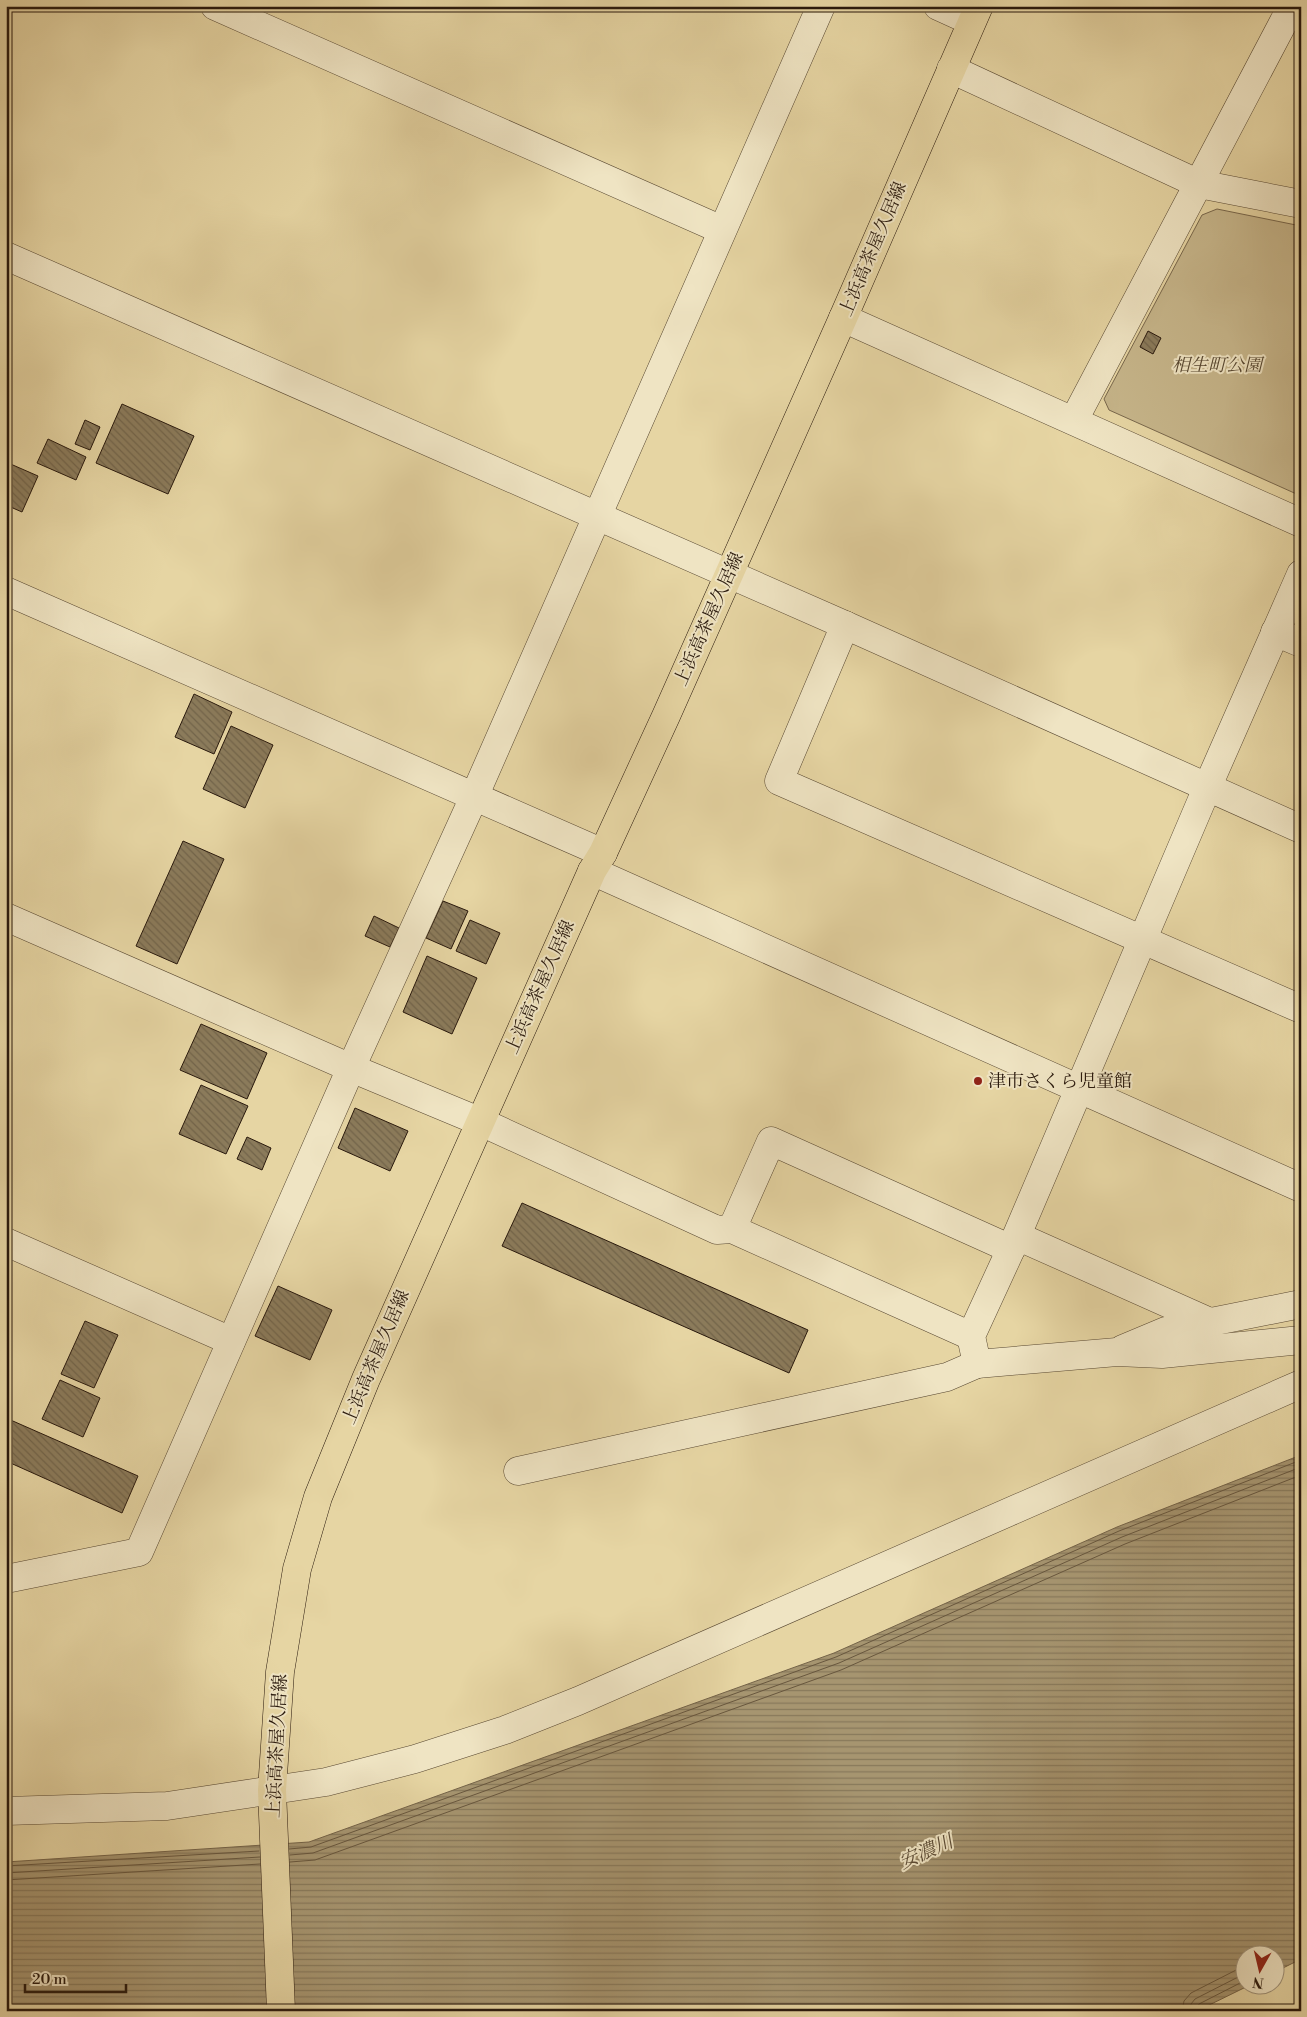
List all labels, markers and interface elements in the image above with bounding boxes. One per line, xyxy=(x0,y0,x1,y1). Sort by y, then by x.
street label: 上浜高茶屋久居線 xyxy=(834,178,912,320)
park label: 相生町公園 xyxy=(1172,354,1265,377)
street label: 上浜高茶屋久居線 xyxy=(669,549,749,689)
street label: 上浜高茶屋久居線 xyxy=(500,917,580,1057)
place label: 津市さくら児童館 xyxy=(988,1070,1132,1093)
marker: 津市さくら児童館 xyxy=(972,1075,984,1087)
street label: 上浜高茶屋久居線 xyxy=(337,1286,415,1428)
street label: 上浜高茶屋久居線 xyxy=(262,1673,292,1819)
water label: 安濃川 xyxy=(895,1829,959,1875)
north arrow xyxy=(1234,1944,1284,1994)
scale bar xyxy=(25,1962,126,1994)
text: 20 m xyxy=(32,1970,67,1989)
text: N xyxy=(1252,1972,1265,1992)

